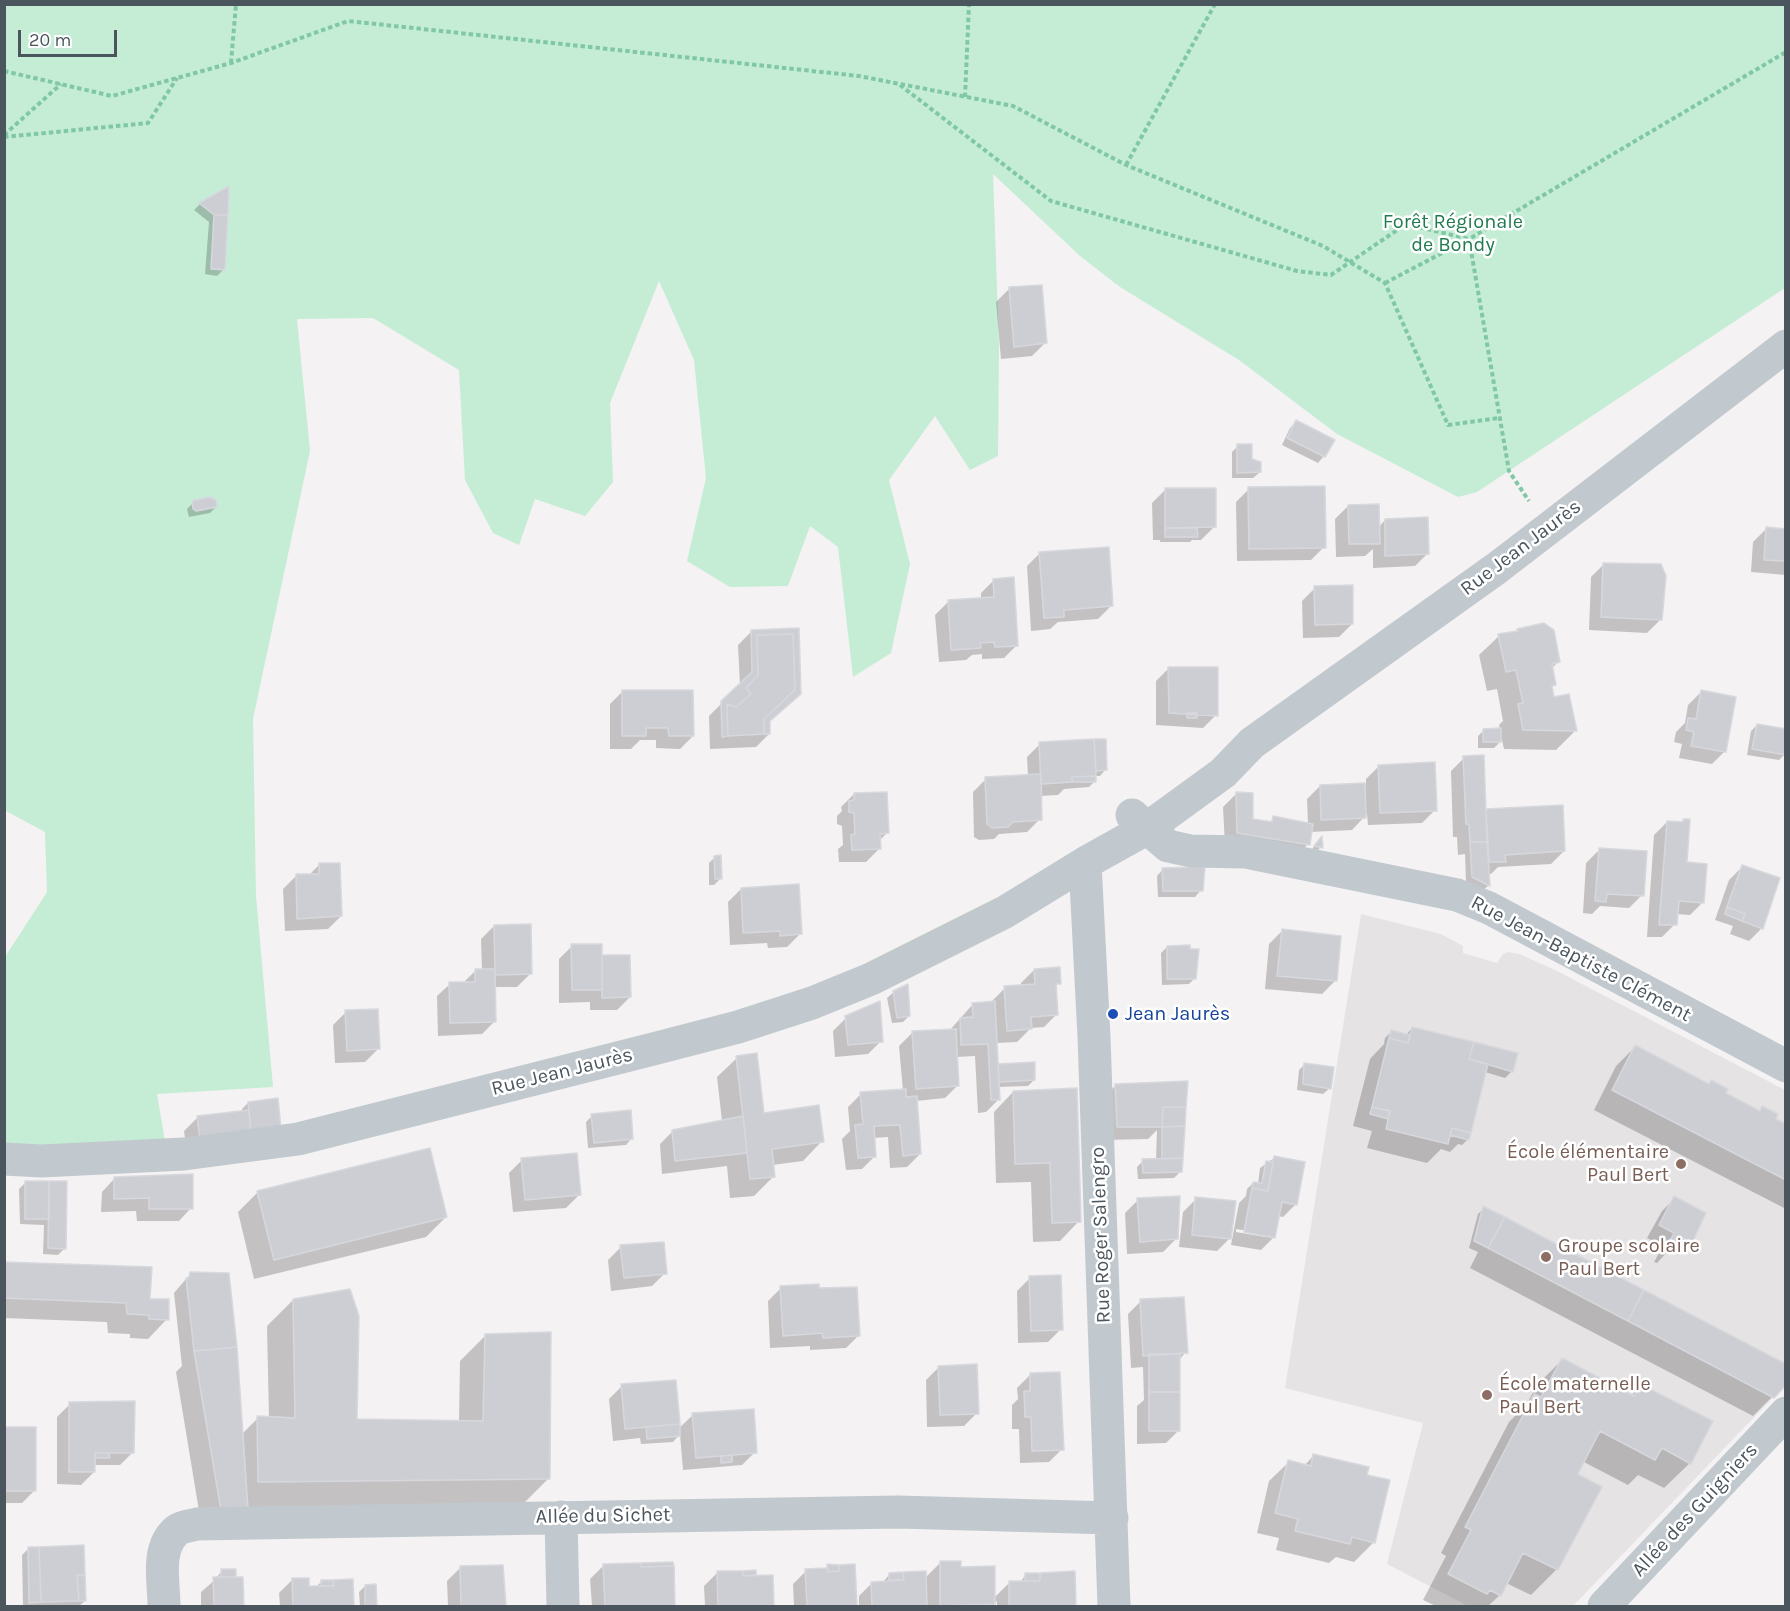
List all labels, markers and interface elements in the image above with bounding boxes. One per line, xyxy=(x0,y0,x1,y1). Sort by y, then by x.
scale bar xyxy=(21,18,120,56)
text: 20 m xyxy=(29,29,71,51)
park label: Forêt Régionale de Bondy xyxy=(1383,210,1523,257)
street label: Rue Jean Jaurès xyxy=(1456,495,1586,601)
street label: Rue Jean-Baptiste Clément xyxy=(1467,891,1695,1027)
place label: Jean Jaurès xyxy=(1125,1002,1230,1026)
marker: Jean Jaurès xyxy=(1106,1007,1120,1021)
street label: Rue Jean Jaurès xyxy=(489,1043,635,1101)
place label: École élémentaire Paul Bert xyxy=(1507,1140,1669,1187)
street label: Rue Roger Salengro xyxy=(1086,1146,1116,1324)
marker: École élémentaire Paul Bert xyxy=(1674,1157,1688,1171)
place label: Groupe scolaire Paul Bert xyxy=(1558,1234,1700,1281)
marker: Groupe scolaire Paul Bert xyxy=(1539,1250,1553,1264)
place label: École maternelle Paul Bert xyxy=(1499,1372,1651,1419)
marker: École maternelle Paul Bert xyxy=(1480,1388,1494,1402)
street label: Allée des Guigniers xyxy=(1627,1438,1763,1582)
street label: Allée du Sichet xyxy=(535,1503,671,1529)

